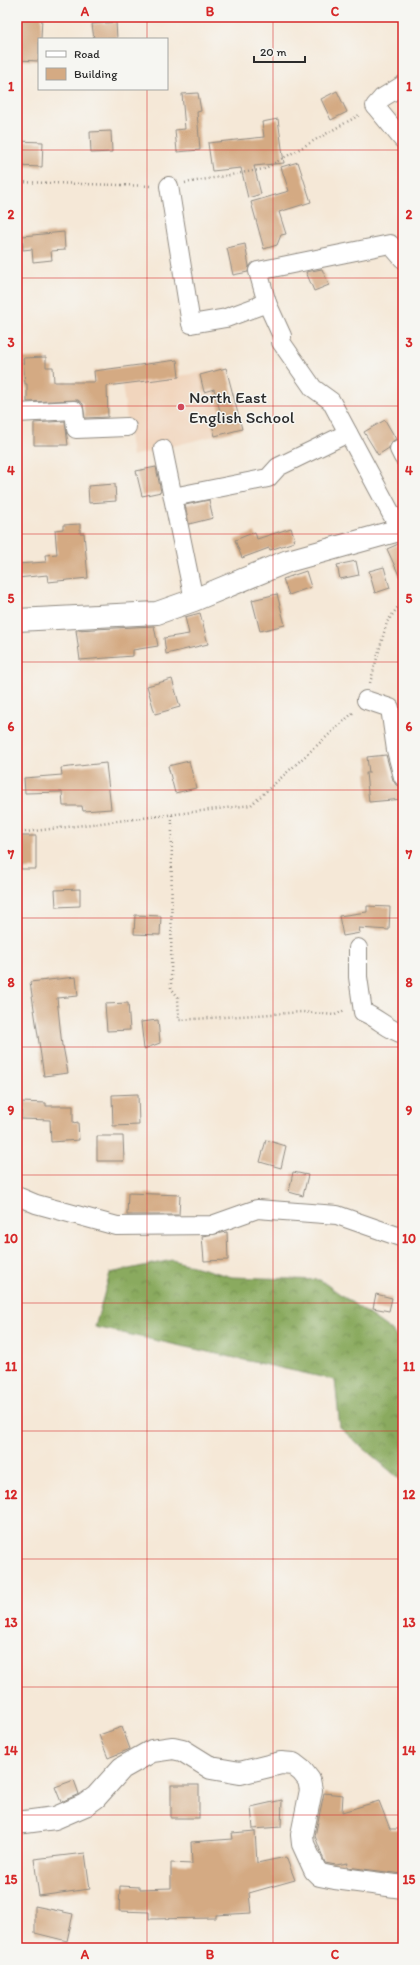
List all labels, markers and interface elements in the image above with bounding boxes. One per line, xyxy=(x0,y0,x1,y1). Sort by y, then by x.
text: A xyxy=(80,4,90,19)
text: B xyxy=(206,4,215,19)
text: C xyxy=(331,4,340,19)
legend xyxy=(38,38,168,90)
scale bar xyxy=(254,38,305,64)
text: 20 m xyxy=(260,45,287,59)
text: Road xyxy=(74,47,100,61)
text: Building xyxy=(74,67,118,81)
text: 1 xyxy=(8,79,14,94)
text: 1 xyxy=(406,79,412,94)
text: 2 xyxy=(8,207,15,222)
text: 2 xyxy=(406,207,413,222)
text: 3 xyxy=(7,335,15,350)
text: 3 xyxy=(405,335,413,350)
place label: North East English School xyxy=(189,387,295,427)
marker: North East English School xyxy=(176,402,186,412)
text: 4 xyxy=(7,463,15,478)
text: 4 xyxy=(405,463,413,478)
text: 5 xyxy=(8,591,15,606)
text: 5 xyxy=(406,591,413,606)
text: 6 xyxy=(8,719,15,734)
text: 6 xyxy=(406,719,413,734)
text: 7 xyxy=(7,847,15,862)
text: 7 xyxy=(405,847,413,862)
text: 8 xyxy=(7,975,15,990)
text: 8 xyxy=(405,975,413,990)
text: 9 xyxy=(8,1103,15,1118)
text: 9 xyxy=(406,1103,413,1118)
text: 10 xyxy=(4,1231,18,1246)
text: 10 xyxy=(402,1231,416,1246)
text: 11 xyxy=(5,1359,17,1374)
text: 11 xyxy=(403,1359,415,1374)
text: 12 xyxy=(5,1487,18,1502)
text: 12 xyxy=(403,1487,416,1502)
text: 13 xyxy=(4,1615,18,1630)
text: 13 xyxy=(402,1615,416,1630)
text: 14 xyxy=(4,1743,18,1758)
text: 14 xyxy=(402,1743,416,1758)
text: 15 xyxy=(5,1872,18,1887)
text: 15 xyxy=(403,1872,416,1887)
text: A xyxy=(80,1947,90,1962)
text: B xyxy=(206,1947,215,1962)
text: C xyxy=(331,1947,340,1962)

